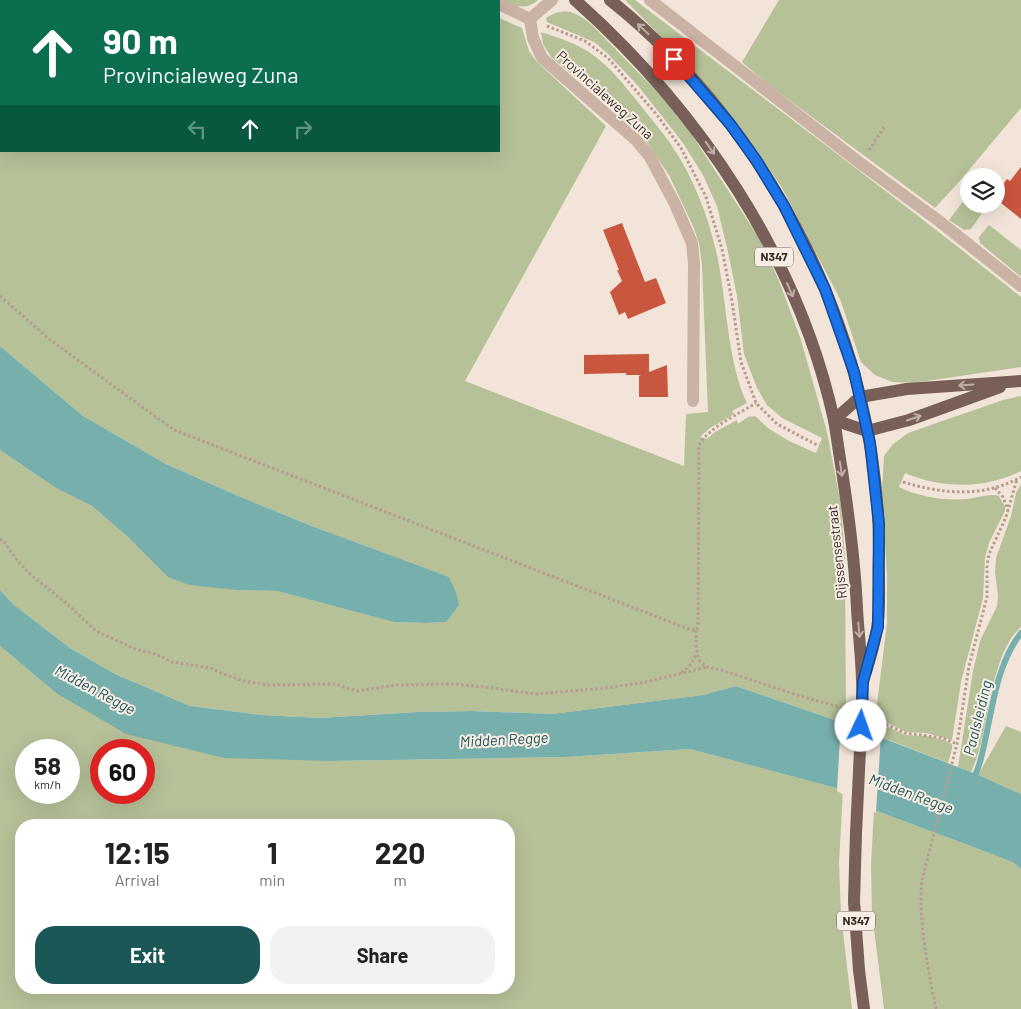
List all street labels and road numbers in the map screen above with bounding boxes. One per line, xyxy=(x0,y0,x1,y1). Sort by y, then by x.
street label: Provincialeweg Zuna xyxy=(553,47,657,143)
road number: N347 xyxy=(755,248,793,266)
street label: Rijssensestraat xyxy=(823,504,850,600)
road number: N347 xyxy=(837,911,875,930)

